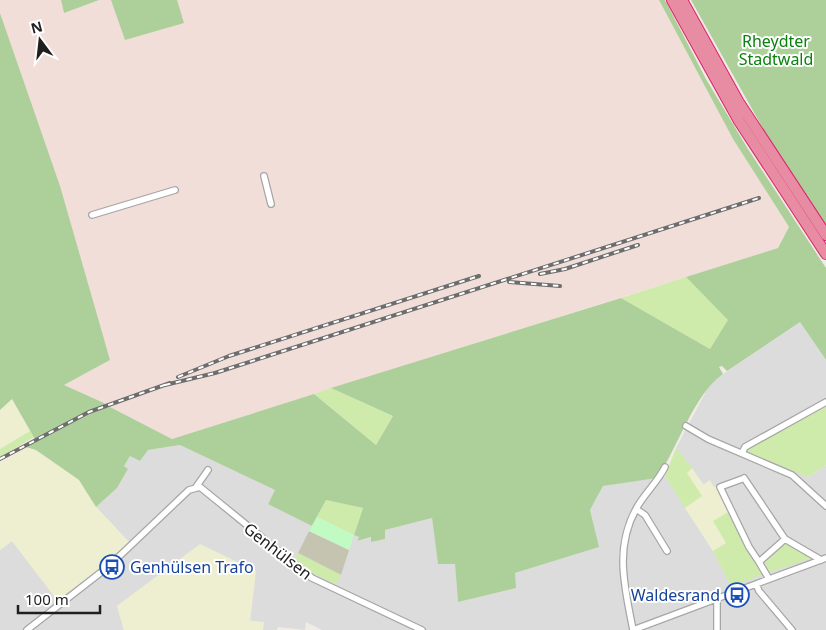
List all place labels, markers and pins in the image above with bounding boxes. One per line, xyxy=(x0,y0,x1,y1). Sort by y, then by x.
bus stop icon: Genhülsen Trafo xyxy=(99,554,125,580)
place label: Genhülsen Trafo xyxy=(130,556,254,578)
bus stop icon: Waldesrand xyxy=(724,582,750,608)
place label: Waldesrand xyxy=(631,584,720,606)

